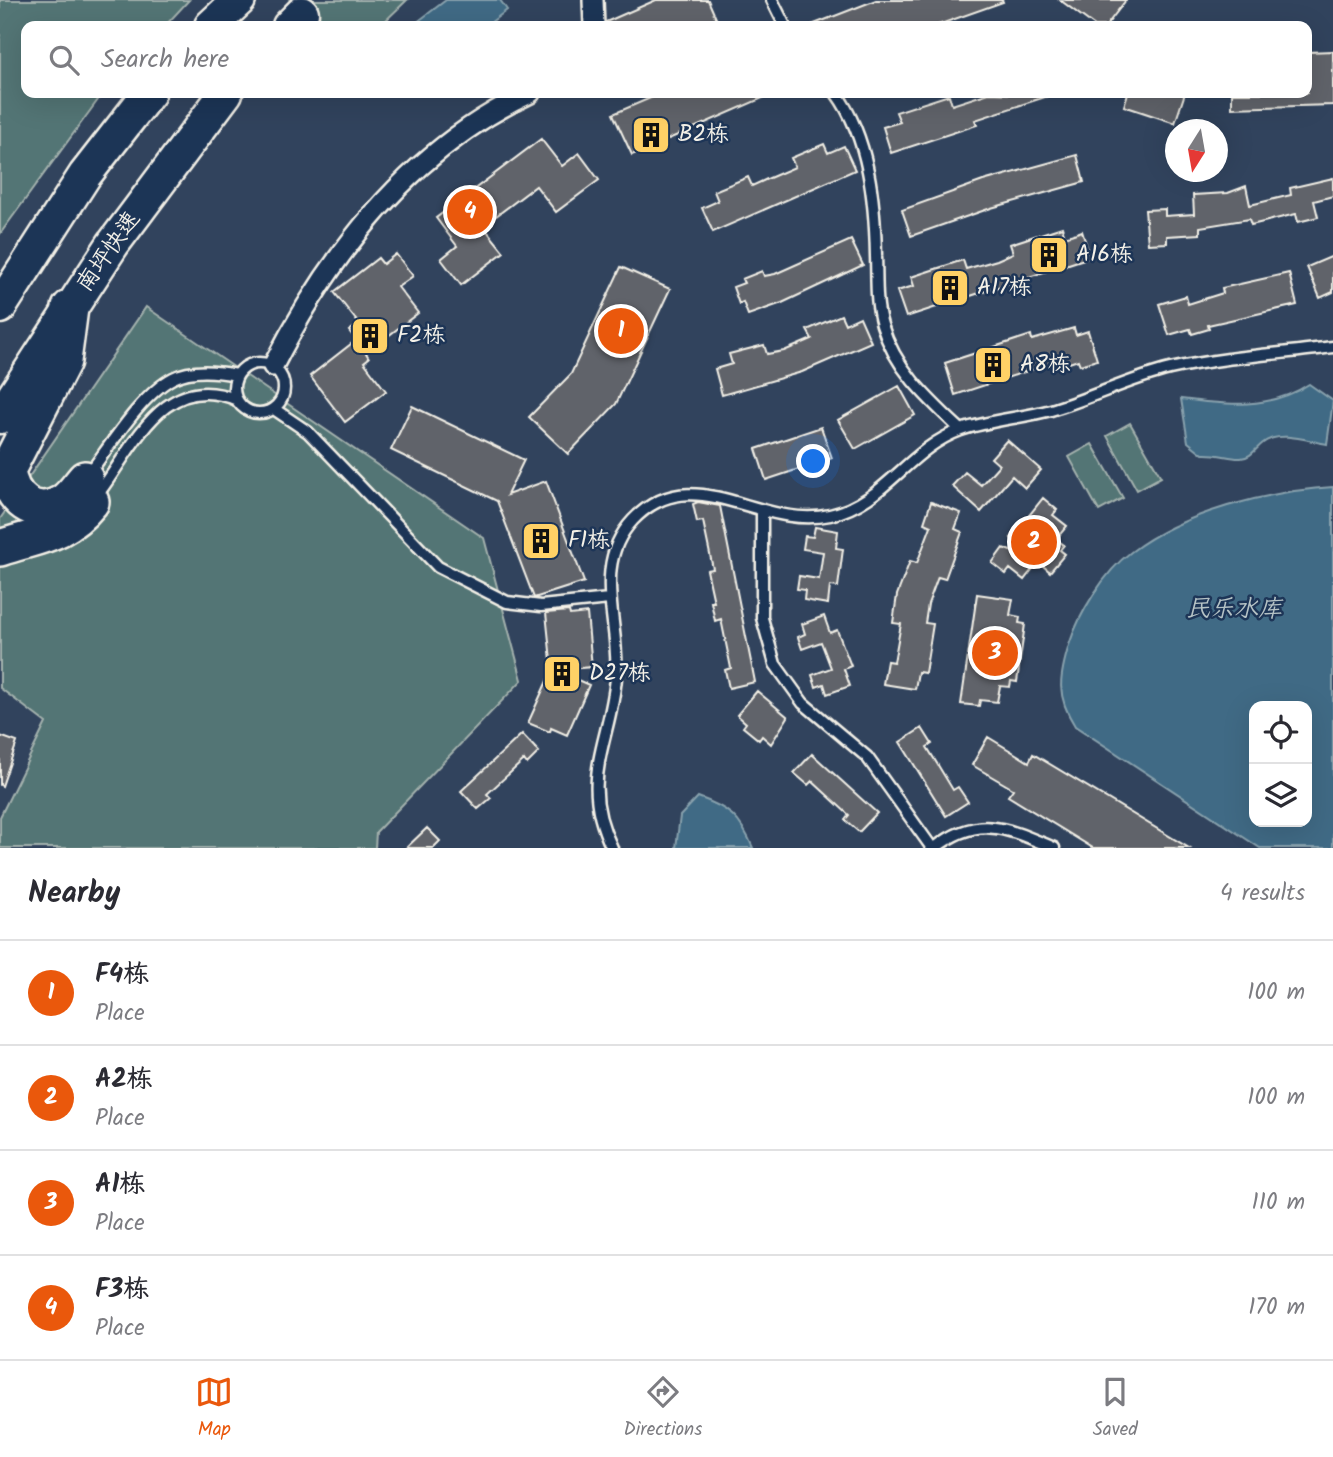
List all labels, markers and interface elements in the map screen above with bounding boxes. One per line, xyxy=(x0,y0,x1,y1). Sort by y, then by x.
search box xyxy=(21,21,1312,98)
text: Search here xyxy=(101,39,229,81)
icon: search xyxy=(45,41,83,79)
building icon: B2栋 xyxy=(630,114,672,156)
place label: B2栋 xyxy=(678,117,729,153)
north arrow xyxy=(1165,119,1228,182)
pin: 4 xyxy=(447,186,493,238)
street label: 南坪快速 xyxy=(68,204,150,300)
building icon: A16栋 xyxy=(1028,234,1070,276)
place label: A16栋 xyxy=(1076,237,1133,273)
building icon: A17栋 xyxy=(929,267,971,309)
place label: A17栋 xyxy=(977,270,1032,306)
pin: 1 xyxy=(598,305,644,357)
building icon: F2栋 xyxy=(349,315,391,357)
place label: F2栋 xyxy=(397,318,445,354)
building icon: A8栋 xyxy=(972,344,1014,386)
place label: A8栋 xyxy=(1020,347,1071,383)
your location xyxy=(796,444,830,478)
pin: 2 xyxy=(1011,516,1057,568)
building icon: F1栋 xyxy=(520,520,562,562)
place label: F1栋 xyxy=(568,523,610,559)
water label: 民乐水库 xyxy=(1186,590,1284,629)
pin: 3 xyxy=(972,627,1018,679)
building icon: D27栋 xyxy=(541,653,583,695)
place label: D27栋 xyxy=(589,656,651,692)
map controls xyxy=(1249,701,1312,827)
button: locate xyxy=(1249,701,1312,764)
button: layers xyxy=(1249,764,1312,827)
text: Nearby xyxy=(28,870,120,918)
text: 4 results xyxy=(1220,876,1305,912)
text: F4栋 xyxy=(95,954,149,996)
text: 1 xyxy=(48,975,54,1011)
text: 100 m xyxy=(1247,975,1305,1011)
text: Place xyxy=(95,996,145,1032)
text: A2栋 xyxy=(95,1059,153,1101)
text: 2 xyxy=(44,1080,58,1116)
text: 100 m xyxy=(1247,1080,1305,1116)
text: Place xyxy=(95,1101,145,1137)
text: A1栋 xyxy=(95,1164,145,1206)
text: 3 xyxy=(45,1185,57,1221)
text: 110 m xyxy=(1252,1185,1305,1221)
text: Place xyxy=(95,1206,145,1242)
text: F3栋 xyxy=(95,1269,149,1311)
text: 4 xyxy=(45,1290,57,1326)
text: 170 m xyxy=(1248,1290,1305,1326)
text: Place xyxy=(95,1311,145,1347)
tab: Map xyxy=(195,1373,233,1445)
tab: Directions xyxy=(624,1373,702,1445)
tab: Saved xyxy=(1093,1373,1138,1445)

